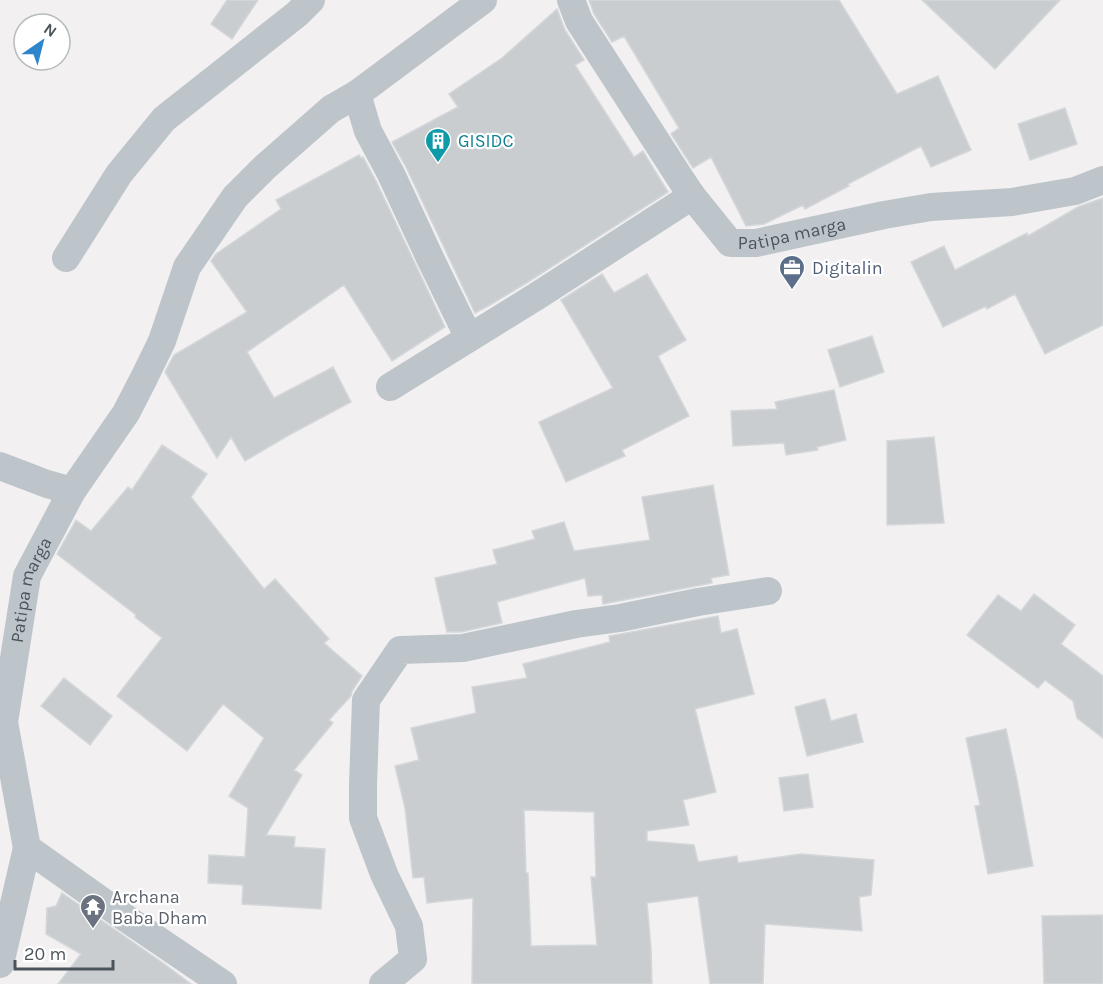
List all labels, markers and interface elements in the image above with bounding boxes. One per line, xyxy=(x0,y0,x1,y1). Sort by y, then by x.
north arrow xyxy=(12,12,72,72)
text: N xyxy=(40,19,60,41)
building icon: GISIDC xyxy=(423,126,453,164)
place label: GISIDC xyxy=(458,130,513,152)
street label: Patipa marga xyxy=(738,213,848,254)
office icon: Digitalin xyxy=(777,253,807,291)
place label: Digitalin xyxy=(812,257,883,279)
street label: Patipa marga xyxy=(6,533,57,644)
place label: Archana Baba Dham xyxy=(112,886,207,929)
temple icon: Archana Baba Dham xyxy=(78,892,108,930)
scale bar xyxy=(15,933,112,971)
text: 20 m xyxy=(24,943,66,965)

